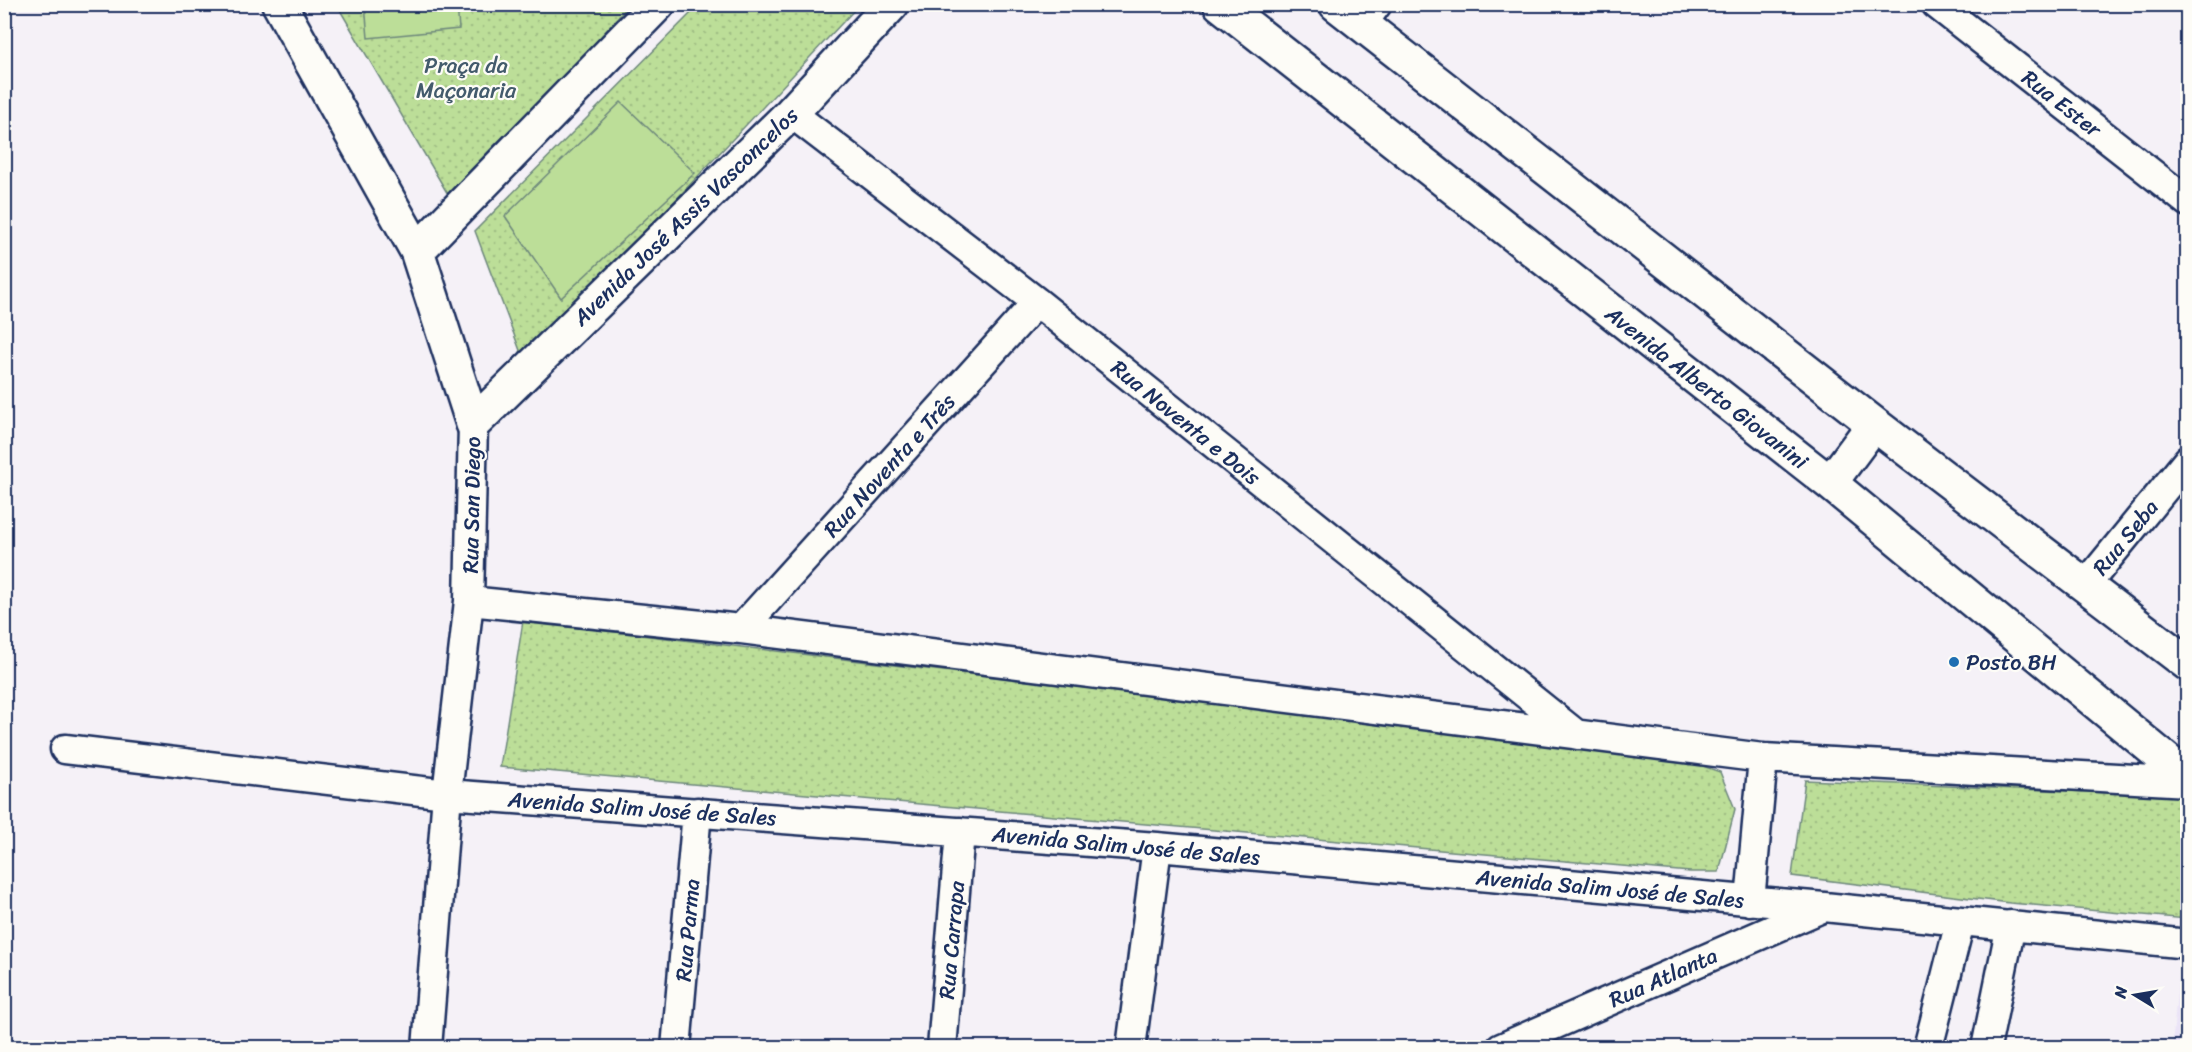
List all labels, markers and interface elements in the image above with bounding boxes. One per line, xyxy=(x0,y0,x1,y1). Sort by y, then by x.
park label: Praça da Maçonaria xyxy=(416,46,517,110)
street label: Rua Ester xyxy=(2013,59,2111,148)
street label: Avenida José Assis Vasconcelos xyxy=(562,97,808,336)
street label: Avenida Alberto Giovanini xyxy=(1596,295,1818,480)
street label: Rua Noventa e Dois xyxy=(1102,349,1270,496)
street label: Rua Noventa e Três xyxy=(813,383,966,547)
street label: Rua San Diego xyxy=(451,436,492,574)
street label: Rua Seba xyxy=(2082,490,2169,584)
place label: Posto BH xyxy=(1966,643,2057,682)
marker: Posto BH xyxy=(1947,655,1961,669)
street label: Avenida Salim José de Sales xyxy=(506,780,777,837)
street label: Avenida Salim José de Sales xyxy=(989,814,1262,877)
street label: Avenida Salim José de Sales xyxy=(1473,857,1746,920)
street label: Rua Parma xyxy=(664,877,711,983)
street label: Rua Carrapa xyxy=(927,878,976,1001)
street label: Rua Atlanta xyxy=(1602,936,1724,1019)
north arrow xyxy=(2105,965,2165,1025)
text: N xyxy=(2105,983,2136,1001)

